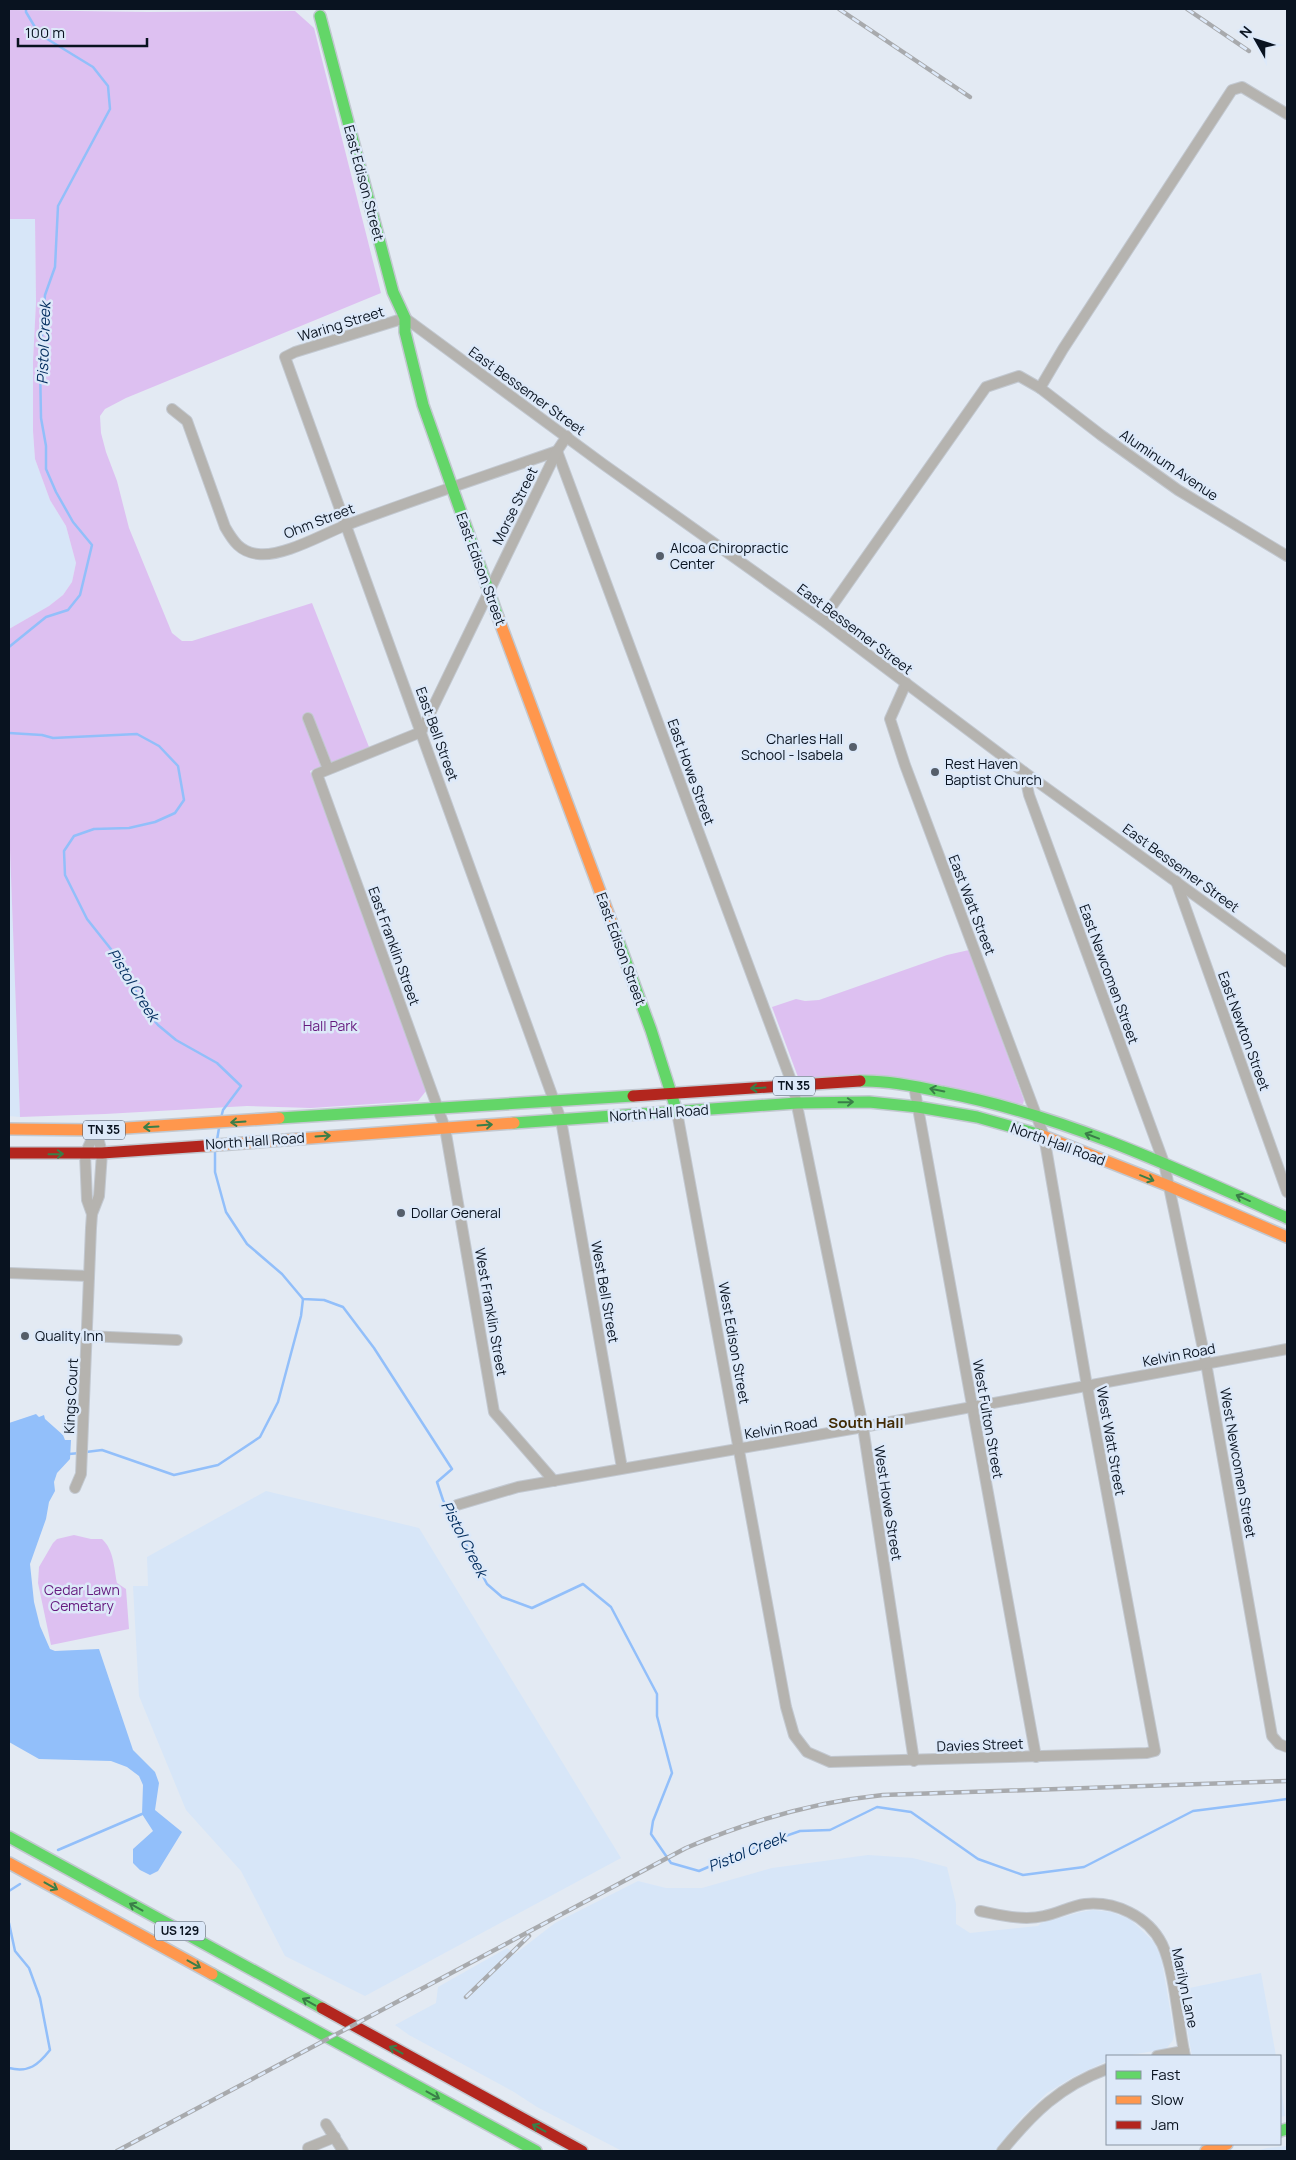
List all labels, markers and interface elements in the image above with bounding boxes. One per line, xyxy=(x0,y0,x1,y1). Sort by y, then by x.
scale bar xyxy=(18,15,146,47)
north arrow xyxy=(1231,15,1281,65)
text: 100 m xyxy=(25,22,65,43)
text: N xyxy=(1235,22,1256,41)
street label: East Edison Street xyxy=(340,123,389,243)
water label: Pistol Creek xyxy=(32,299,56,385)
street label: Waring Street xyxy=(295,301,387,346)
street label: East Bessemer Street xyxy=(465,342,590,440)
street label: Aluminum Avenue xyxy=(1116,425,1222,505)
street label: Morse Street xyxy=(488,463,542,548)
street label: Ohm Street xyxy=(281,498,357,543)
street label: East Edison Street xyxy=(452,510,511,628)
place label: Alcoa Chiropractic Center xyxy=(670,538,789,573)
marker: Alcoa Chiropractic Center xyxy=(654,550,666,562)
street label: East Bessemer Street xyxy=(794,579,917,679)
street label: East Bell Street xyxy=(412,684,463,784)
street label: East Howe Street xyxy=(663,716,720,828)
place label: Charles Hall School - Isabela xyxy=(741,729,843,764)
marker: Charles Hall School - Isabela xyxy=(847,741,859,753)
place label: Rest Haven Baptist Church xyxy=(945,754,1042,789)
marker: Rest Haven Baptist Church xyxy=(929,766,941,778)
street label: East Bessemer Street xyxy=(1119,819,1244,917)
street label: East Watt Street xyxy=(945,852,1000,958)
street label: East Franklin Street xyxy=(364,884,425,1008)
street label: East Edison Street xyxy=(592,890,651,1008)
street label: East Newcomen Street xyxy=(1075,901,1144,1047)
water label: Pistol Creek xyxy=(103,944,166,1027)
street label: East Newton Street xyxy=(1214,969,1275,1093)
park label: Hall Park xyxy=(303,1016,358,1035)
road number: TN 35 xyxy=(773,1076,815,1096)
one-way arrow xyxy=(750,1083,766,1092)
one-way arrow xyxy=(929,1085,945,1095)
one-way arrow xyxy=(838,1097,854,1107)
street label: North Hall Road xyxy=(609,1100,709,1125)
one-way arrow xyxy=(230,1117,246,1126)
street label: North Hall Road xyxy=(1008,1118,1108,1169)
road number: TN 35 xyxy=(83,1120,125,1140)
one-way arrow xyxy=(477,1121,493,1130)
one-way arrow xyxy=(143,1122,159,1131)
street label: North Hall Road xyxy=(205,1128,305,1153)
one-way arrow xyxy=(1085,1131,1100,1140)
one-way arrow xyxy=(315,1132,331,1141)
one-way arrow xyxy=(47,1149,63,1159)
one-way arrow xyxy=(1139,1173,1154,1183)
one-way arrow xyxy=(1236,1193,1251,1203)
place label: Dollar General xyxy=(411,1203,501,1222)
marker: Dollar General xyxy=(395,1207,407,1219)
street label: West Bell Street xyxy=(587,1239,624,1345)
street label: West Franklin Street xyxy=(471,1246,512,1378)
street label: West Edison Street xyxy=(714,1280,755,1406)
place label: Quality Inn xyxy=(35,1326,103,1345)
marker: Quality Inn xyxy=(19,1330,31,1342)
street label: Kelvin Road xyxy=(1141,1338,1217,1371)
street label: Kings Court xyxy=(59,1357,82,1434)
street label: West Fulton Street xyxy=(969,1358,1008,1480)
street label: West Watt Street xyxy=(1093,1385,1131,1497)
street label: West Newcomen Street xyxy=(1216,1386,1261,1540)
street label: Kelvin Road xyxy=(743,1412,819,1443)
district label: South Hall xyxy=(828,1412,904,1433)
street label: West Howe Street xyxy=(870,1444,907,1562)
water label: Pistol Creek xyxy=(436,1497,494,1583)
park label: Cedar Lawn Cemetary xyxy=(44,1580,120,1615)
street label: Davies Street xyxy=(936,1733,1024,1756)
water label: Pistol Creek xyxy=(705,1825,791,1877)
one-way arrow xyxy=(44,1881,59,1891)
one-way arrow xyxy=(129,1902,144,1912)
road number: US 129 xyxy=(155,1922,205,1940)
street label: Marilyn Lane xyxy=(1168,1946,1203,2029)
one-way arrow xyxy=(186,1960,201,1969)
one-way arrow xyxy=(302,1997,317,2007)
one-way arrow xyxy=(389,2045,404,2055)
legend xyxy=(1106,2055,1281,2145)
text: Fast xyxy=(1151,2064,1180,2085)
text: Slow xyxy=(1151,2089,1184,2110)
one-way arrow xyxy=(426,2090,441,2100)
text: Jam xyxy=(1151,2114,1179,2135)
one-way arrow xyxy=(532,2123,547,2132)

